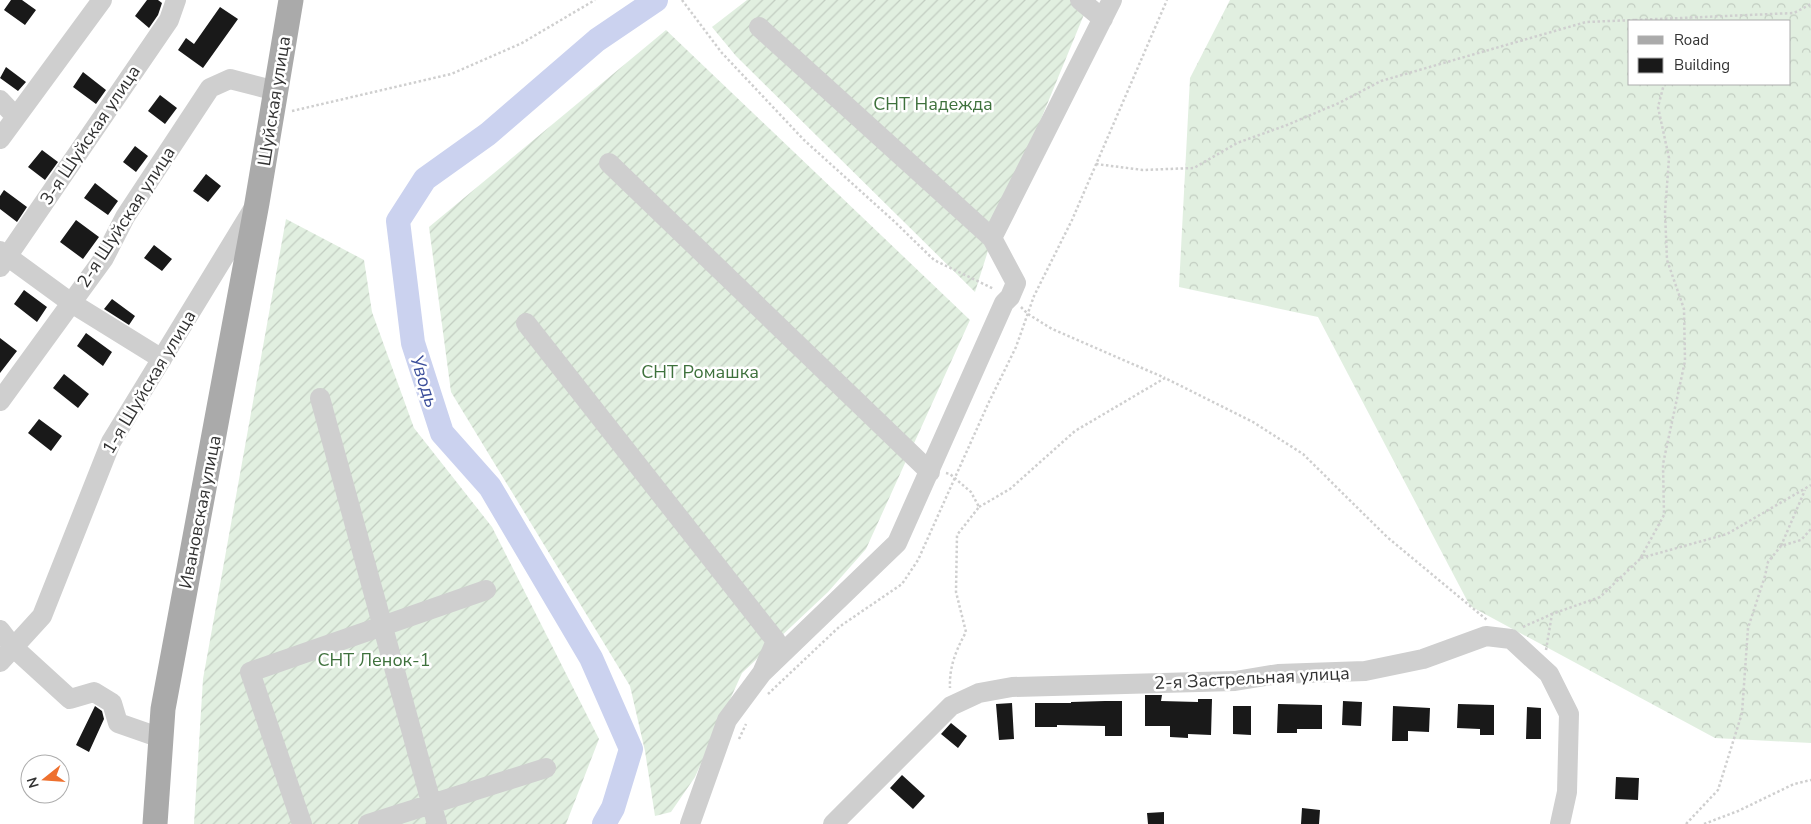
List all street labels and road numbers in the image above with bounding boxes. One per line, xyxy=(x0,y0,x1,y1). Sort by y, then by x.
street label: Шуйская улица xyxy=(252,34,296,168)
street label: 3-я Шуйская улица xyxy=(34,60,146,210)
street label: 2-я Шуйская улица xyxy=(71,142,181,292)
street label: 1-я Шуйская улица xyxy=(97,306,201,458)
street label: Ивановская улица xyxy=(173,433,227,591)
street label: 2-я Застрельная улица xyxy=(1154,661,1350,695)

